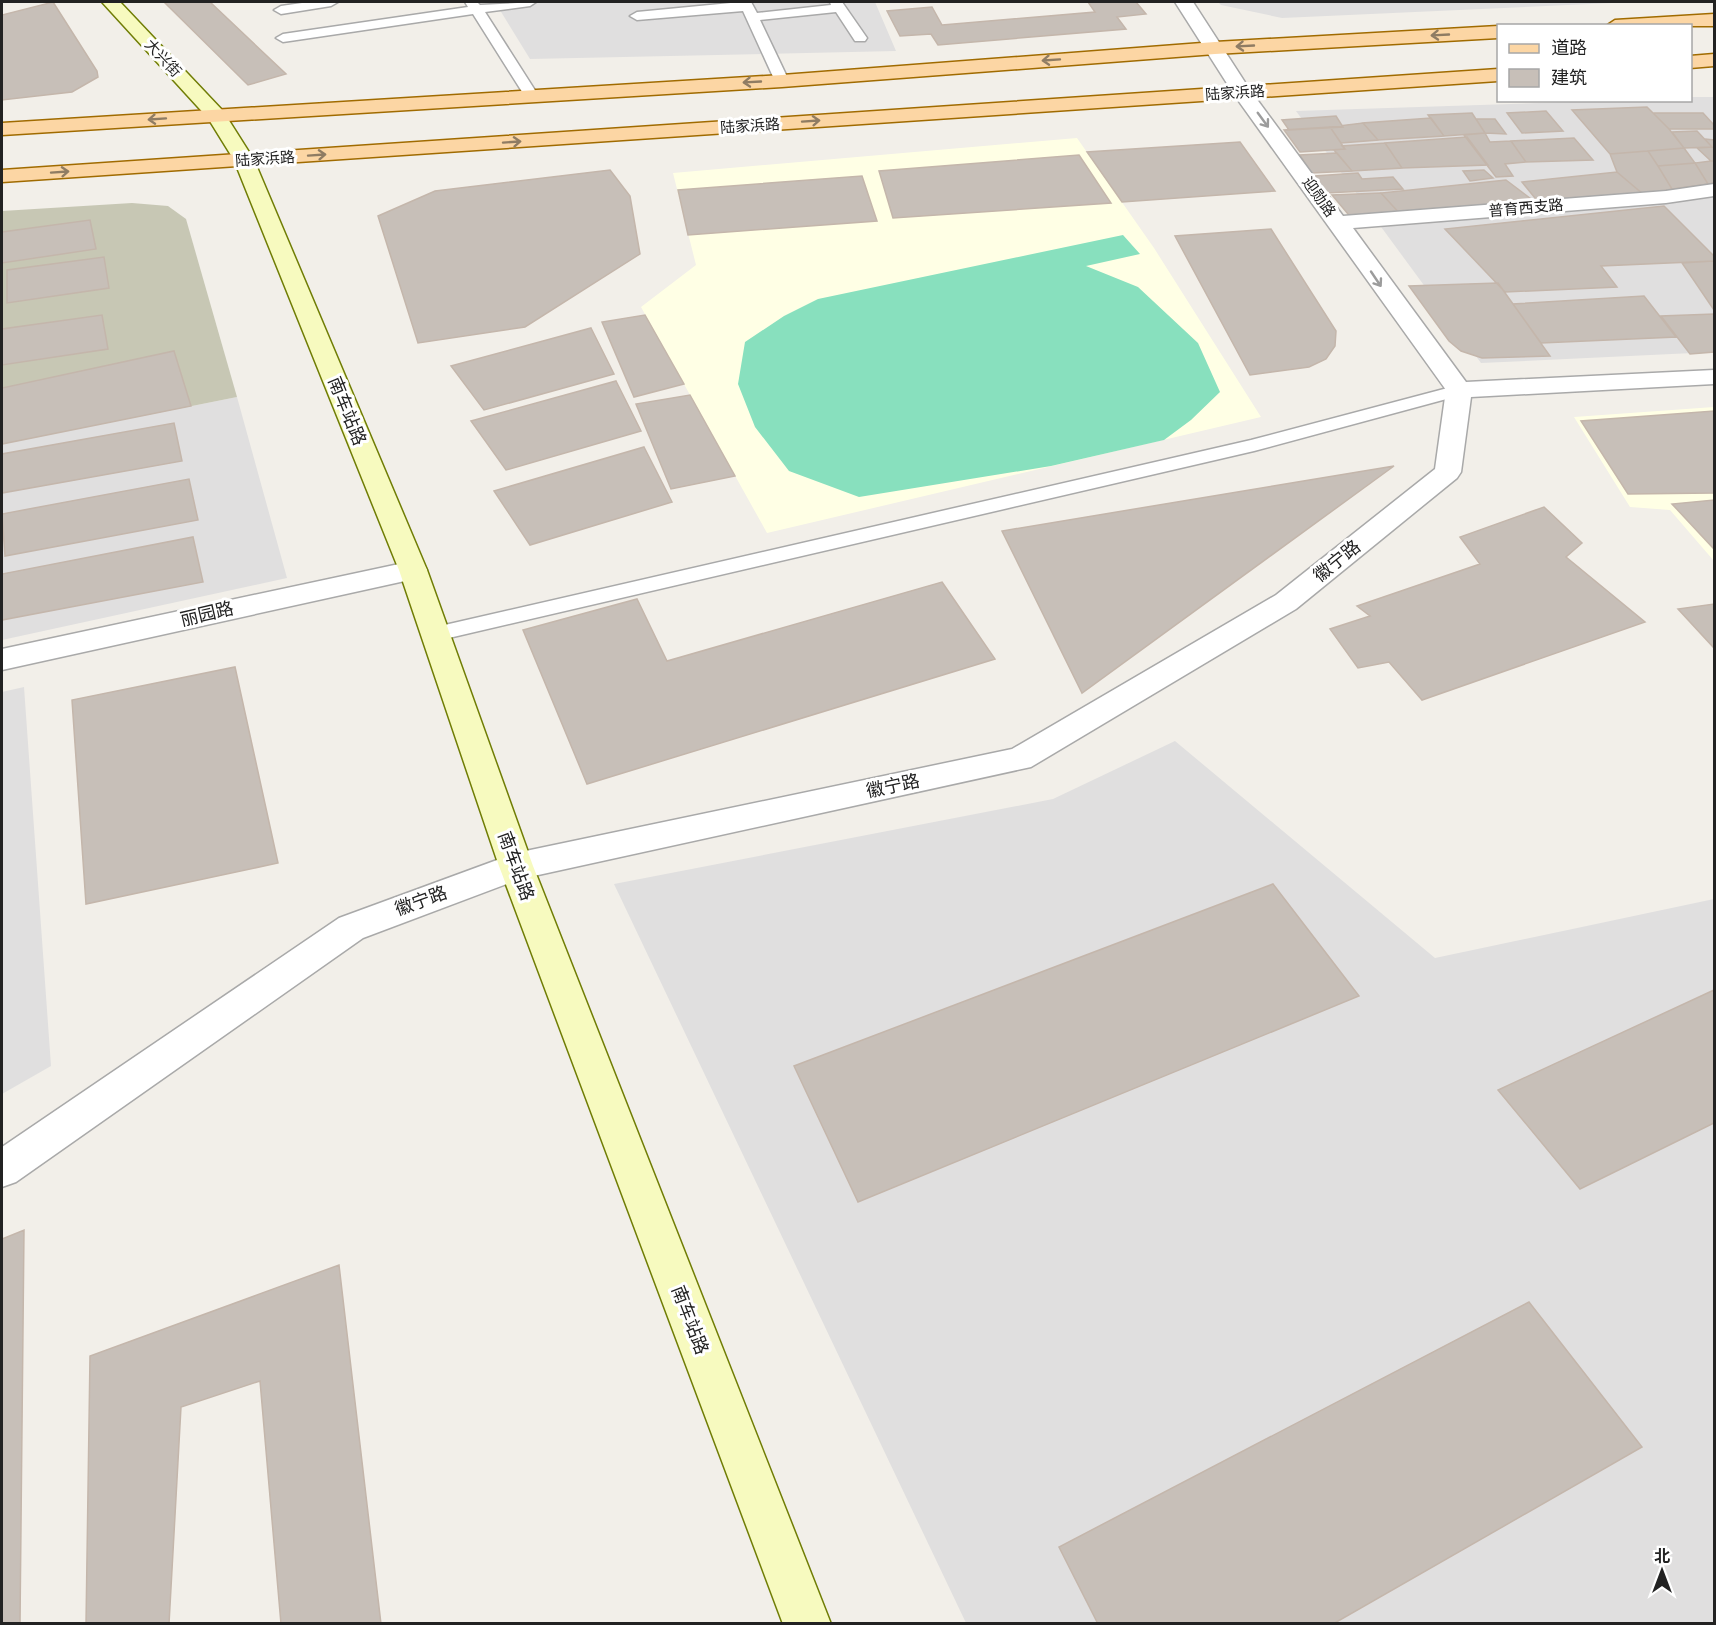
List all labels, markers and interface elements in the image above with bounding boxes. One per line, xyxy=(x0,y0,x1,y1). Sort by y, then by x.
legend xyxy=(1497,24,1692,102)
one-way arrow xyxy=(1431,30,1451,41)
street label: 大兴街 xyxy=(141,35,185,81)
text: 道路 xyxy=(1551,37,1587,58)
one-way arrow xyxy=(1236,41,1256,52)
one-way arrow xyxy=(1041,55,1061,66)
text: 建筑 xyxy=(1551,67,1587,88)
one-way arrow xyxy=(742,77,762,88)
street label: 陆家浜路 xyxy=(1204,82,1266,104)
one-way arrow xyxy=(1257,112,1269,128)
one-way arrow xyxy=(148,113,168,124)
street label: 陆家浜路 xyxy=(719,115,781,137)
one-way arrow xyxy=(801,116,821,127)
one-way arrow xyxy=(501,136,521,147)
street label: 陆家浜路 xyxy=(234,148,296,170)
one-way arrow xyxy=(307,149,327,160)
one-way arrow xyxy=(49,167,69,178)
street label: 迎勋路 xyxy=(1298,174,1340,220)
street label: 普育西支路 xyxy=(1488,196,1564,220)
one-way arrow xyxy=(1370,270,1382,286)
street label: 南车站路 xyxy=(324,374,371,448)
street label: 徽宁路 xyxy=(1309,535,1364,586)
street label: 丽园路 xyxy=(178,597,236,630)
street label: 徽宁路 xyxy=(864,770,921,801)
street label: 南车站路 xyxy=(494,828,539,903)
street label: 徽宁路 xyxy=(392,881,450,920)
street label: 南车站路 xyxy=(668,1282,713,1357)
north arrow xyxy=(1632,1541,1692,1601)
text: 北 xyxy=(1654,1547,1670,1566)

